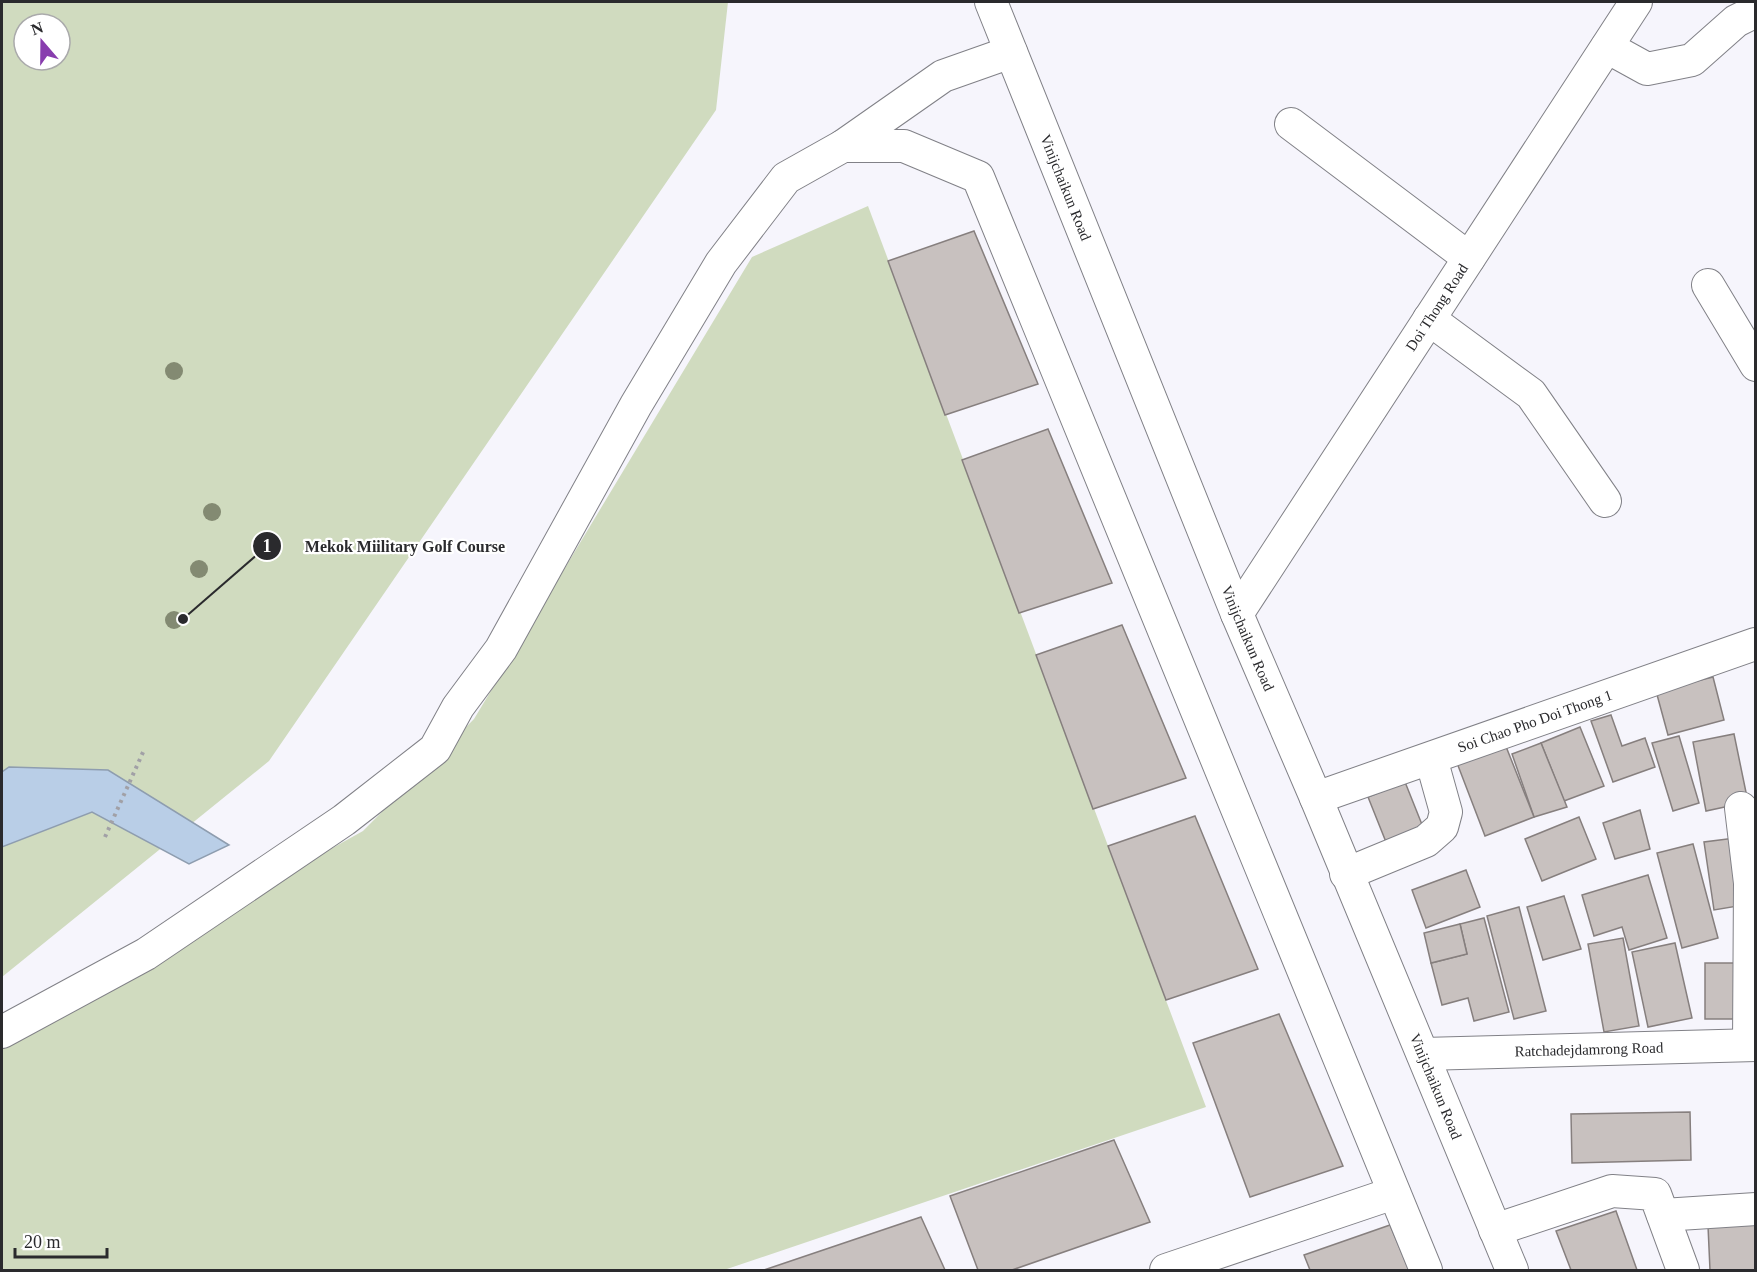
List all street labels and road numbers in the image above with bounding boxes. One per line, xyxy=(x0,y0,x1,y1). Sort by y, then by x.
street label: Vinijchaikun Road xyxy=(1037,132,1094,243)
street label: Doi Thong Road xyxy=(1403,260,1471,354)
street label: Vinijchaikun Road xyxy=(1218,583,1277,694)
street label: Soi Chao Pho Doi Thong 1 xyxy=(1455,687,1614,756)
street label: Vinijchaikun Road xyxy=(1407,1031,1465,1142)
street label: Ratchadejdamrong Road xyxy=(1514,1039,1664,1060)

